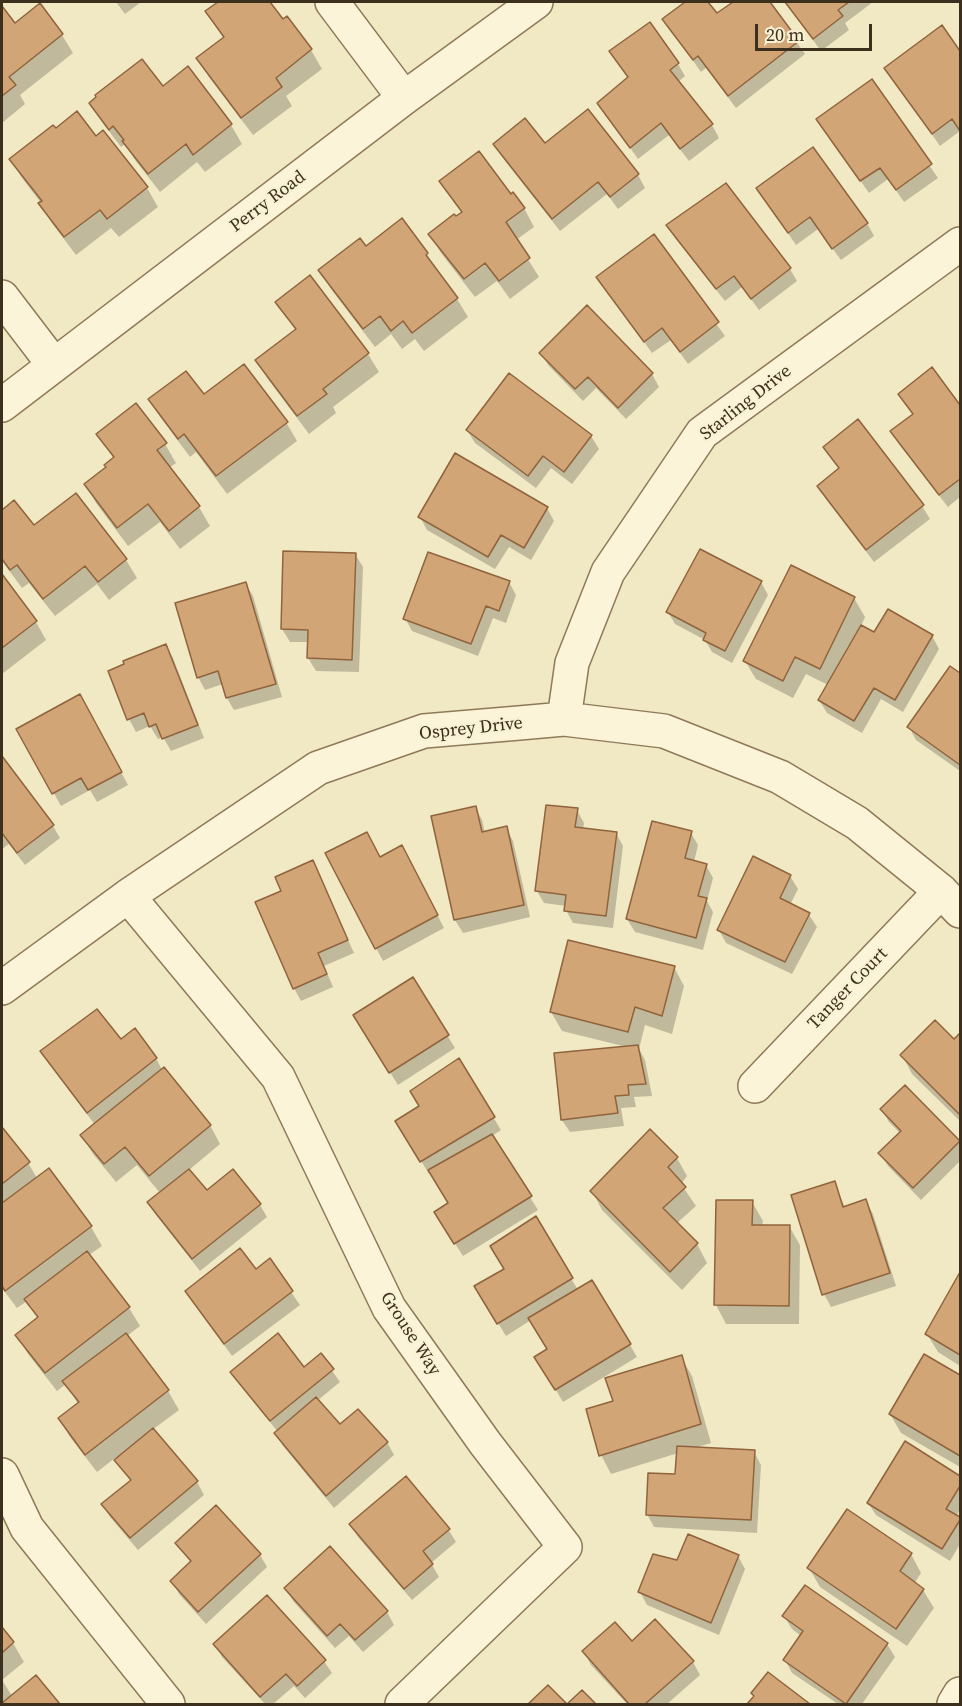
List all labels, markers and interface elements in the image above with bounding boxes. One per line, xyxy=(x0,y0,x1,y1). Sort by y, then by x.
scale bar xyxy=(758,12,875,50)
text: 20 m xyxy=(766,22,804,47)
street label: Perry Road xyxy=(226,167,310,237)
street label: Starling Drive xyxy=(696,361,796,445)
street label: Osprey Drive xyxy=(418,713,524,745)
street label: Tanger Court xyxy=(804,944,892,1034)
street label: Grouse Way xyxy=(375,1288,445,1380)

